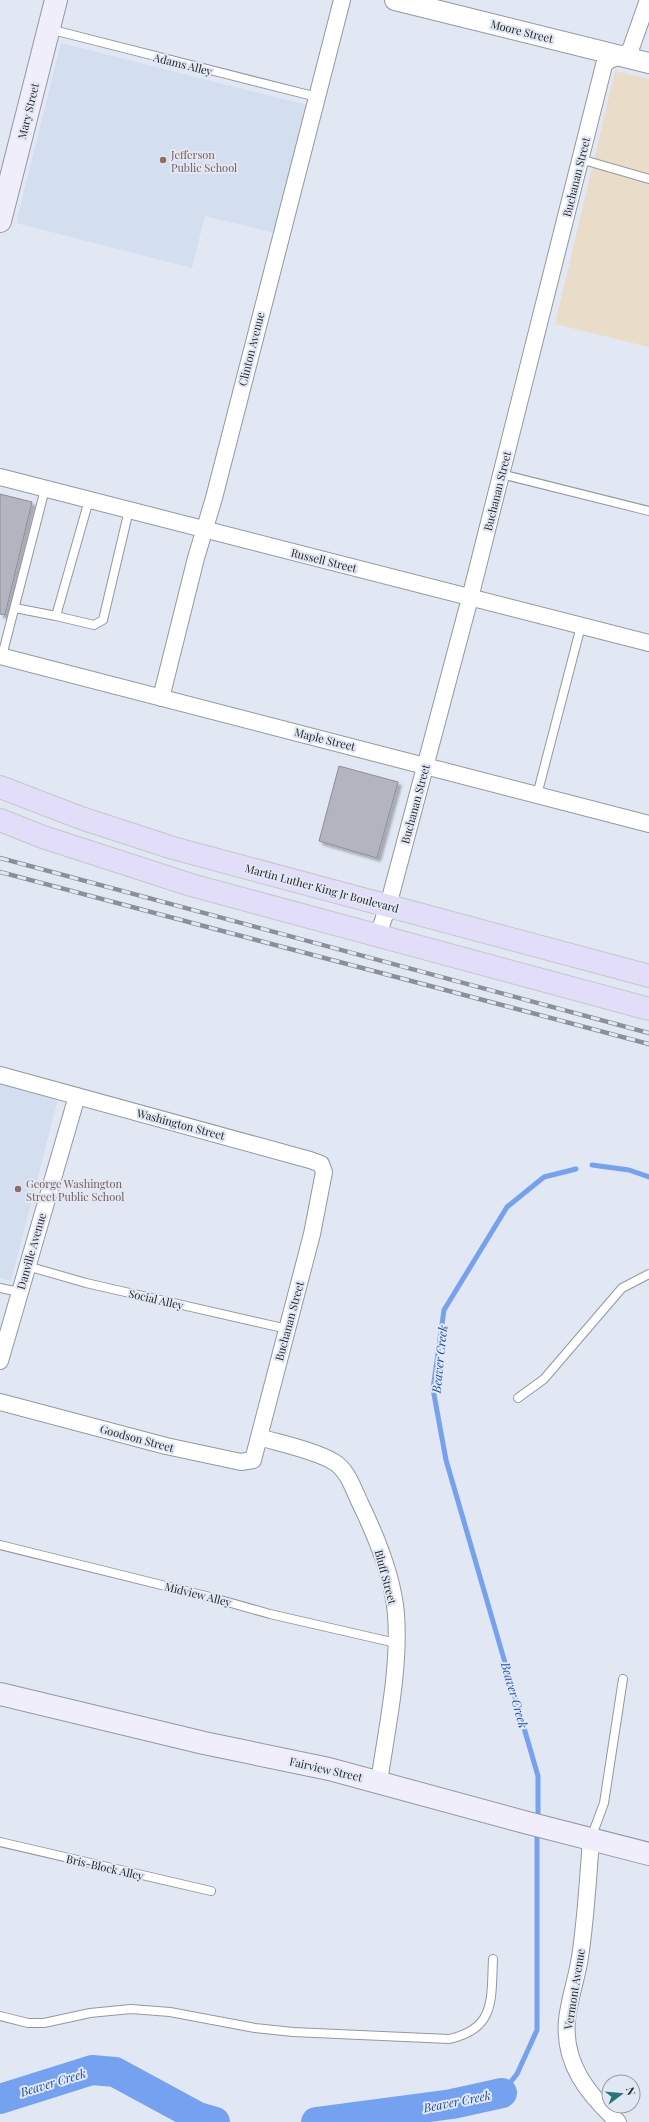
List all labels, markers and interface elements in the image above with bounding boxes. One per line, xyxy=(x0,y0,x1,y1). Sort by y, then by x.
street label: Moore Street xyxy=(489,16,555,46)
street label: Adams Alley xyxy=(151,49,214,79)
street label: Mary Street xyxy=(14,81,42,141)
street label: Buchanan Street xyxy=(559,136,593,218)
place label: Jefferson Public School xyxy=(170,147,237,175)
marker: Jefferson Public School xyxy=(158,155,168,165)
street label: Clinton Avenue xyxy=(235,310,268,388)
street label: Buchanan Street xyxy=(480,450,514,532)
street label: Russell Street xyxy=(289,545,359,575)
street label: Maple Street xyxy=(293,724,357,754)
street label: Buchanan Street xyxy=(397,763,433,845)
street label: Martin Luther King Jr Boulevard xyxy=(244,860,401,916)
street label: Washington Street xyxy=(134,1105,227,1143)
place label: George Washington Street Public School xyxy=(26,1176,124,1204)
marker: George Washington Street Public School xyxy=(13,1184,23,1194)
street label: Danville Avenue xyxy=(13,1211,49,1291)
street label: Buchanan Street xyxy=(271,1280,307,1362)
street label: Social Alley xyxy=(127,1285,185,1313)
water label: Beaver Creek xyxy=(427,1324,451,1395)
street label: Goodson Street xyxy=(98,1421,176,1455)
street label: Bluff Street xyxy=(372,1548,400,1606)
street label: Midview Alley xyxy=(163,1578,233,1610)
water label: Beaver Creek xyxy=(498,1659,532,1730)
street label: Fairview Street xyxy=(288,1753,364,1785)
street label: Bris-Block Alley xyxy=(65,1851,146,1883)
street label: Vermont Avenue xyxy=(560,1947,588,2031)
water label: Beaver Creek xyxy=(17,2064,88,2100)
north arrow xyxy=(601,2074,641,2114)
text: N xyxy=(623,2085,639,2097)
water label: Beaver Creek xyxy=(421,2087,492,2116)

